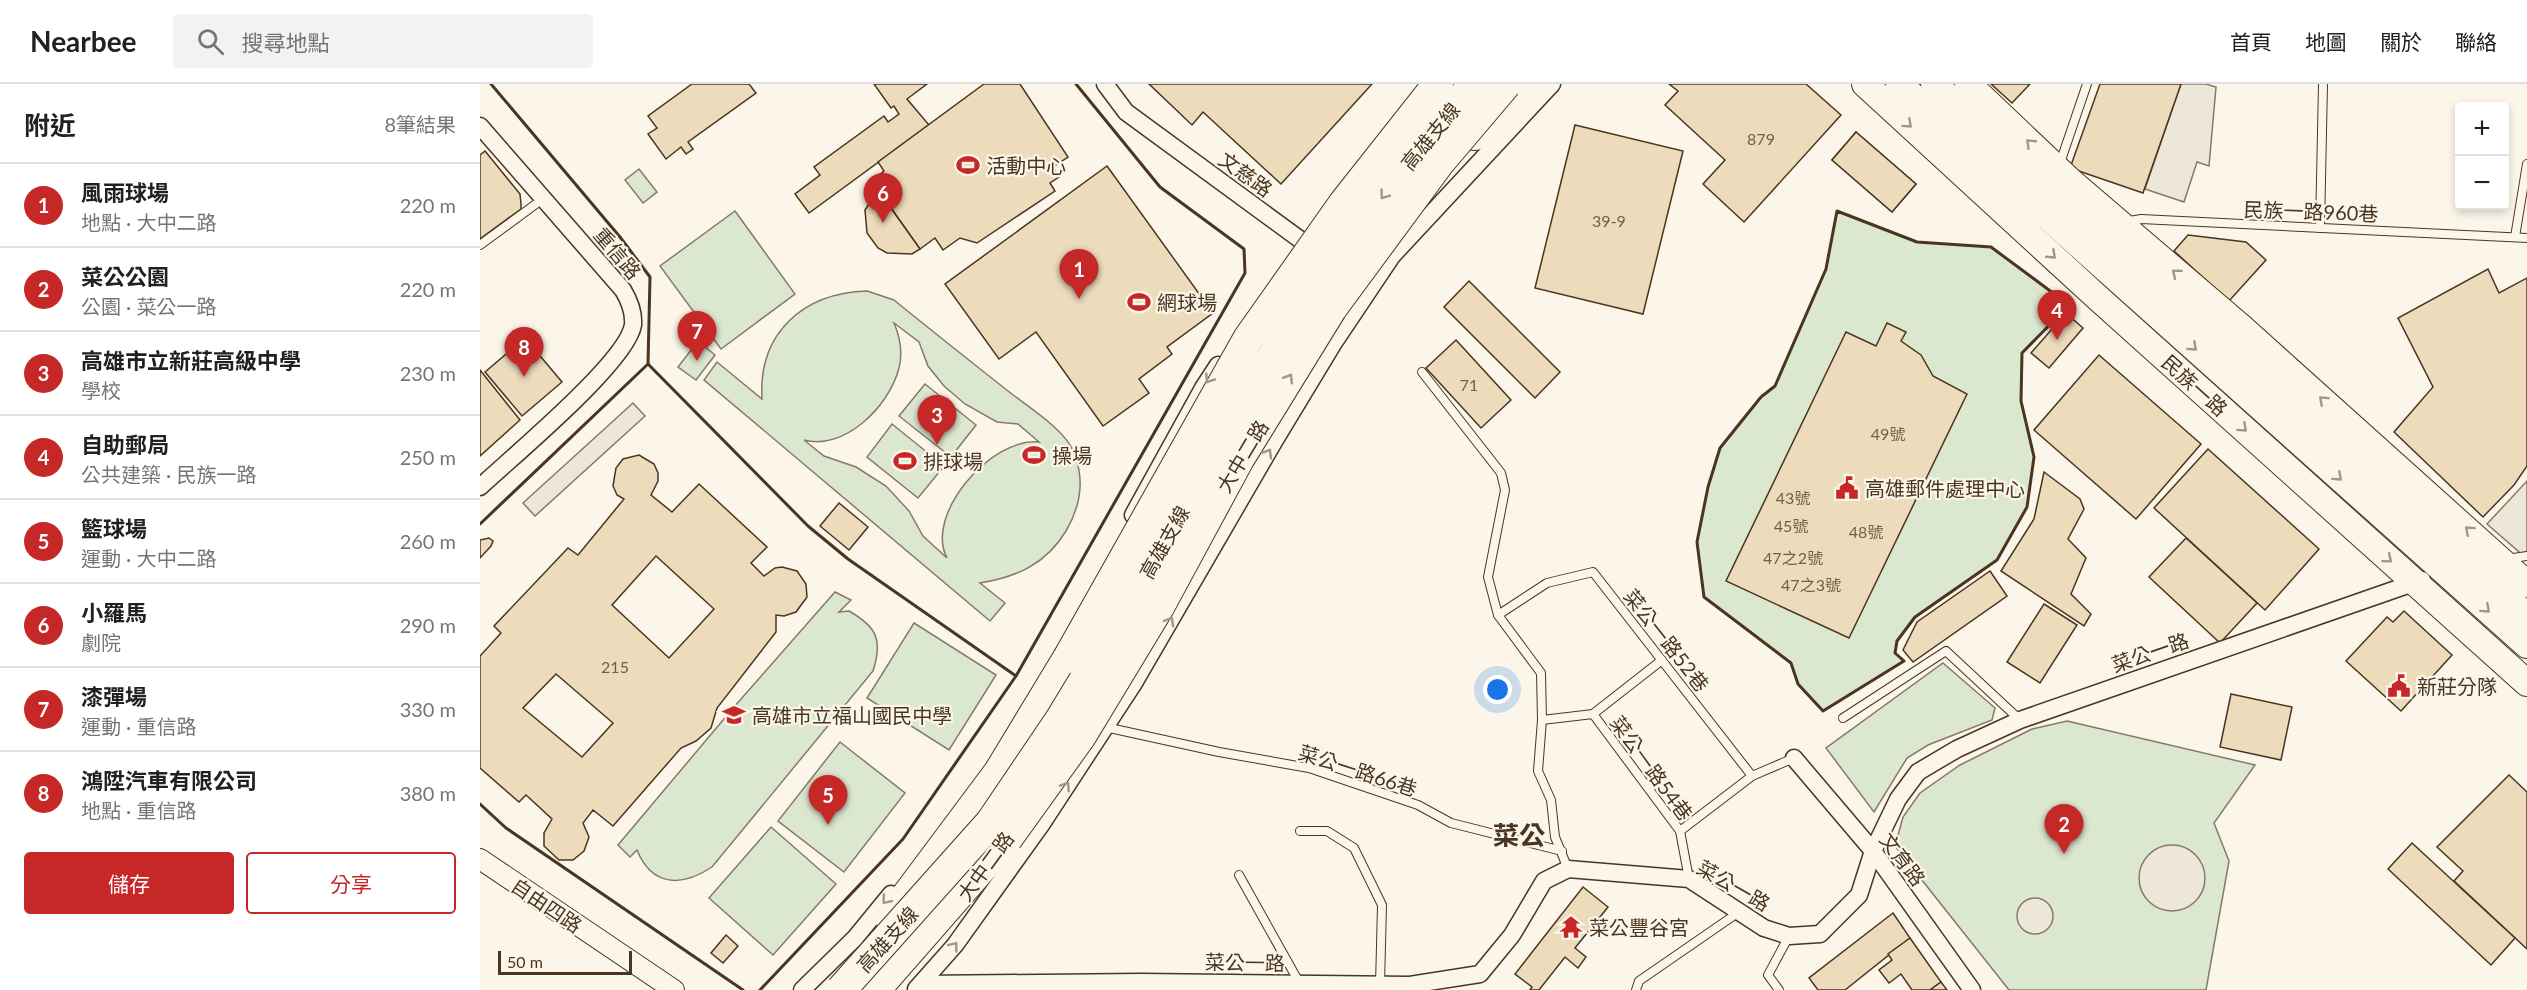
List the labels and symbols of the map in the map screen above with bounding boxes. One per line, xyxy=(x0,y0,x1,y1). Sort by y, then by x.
street label: 高雄支線 xyxy=(1396,97,1464,175)
one-way arrow xyxy=(1901,116,1912,127)
house number: 879 xyxy=(1747,129,1775,148)
one-way arrow xyxy=(2027,139,2037,150)
street label: 文慈路 xyxy=(1215,147,1277,201)
sports icon: 活動中心 xyxy=(955,152,981,178)
place label: 活動中心 xyxy=(986,153,1066,177)
pin: 6 xyxy=(864,174,902,223)
one-way arrow xyxy=(1380,188,1391,199)
street label: 民族一路960巷 xyxy=(2243,197,2379,225)
house number: 39-9 xyxy=(1592,211,1626,230)
street label: 重信路 xyxy=(590,222,646,284)
one-way arrow xyxy=(2045,248,2055,259)
pin: 1 xyxy=(1060,250,1098,299)
one-way arrow xyxy=(2172,269,2183,280)
sports icon: 網球場 xyxy=(1126,289,1152,315)
place label: 網球場 xyxy=(1157,290,1217,314)
pin: 4 xyxy=(2038,290,2076,340)
pin: 7 xyxy=(678,312,716,361)
pin: 8 xyxy=(504,328,543,377)
one-way arrow xyxy=(2186,340,2197,351)
street label: 民族一路 xyxy=(2157,349,2233,421)
one-way arrow xyxy=(1205,372,1216,383)
one-way arrow xyxy=(1281,374,1293,384)
house number: 71 xyxy=(1460,375,1478,394)
pin: 3 xyxy=(918,396,956,445)
one-way arrow xyxy=(2320,396,2330,407)
street label: 大中二路 xyxy=(1211,416,1273,496)
one-way arrow xyxy=(2236,421,2247,432)
house number: 49號 xyxy=(1871,424,1905,443)
sports icon: 操場 xyxy=(1021,442,1047,468)
place label: 操場 xyxy=(1052,443,1092,467)
sports icon: 排球場 xyxy=(892,448,918,474)
place label: 排球場 xyxy=(923,449,983,473)
one-way arrow xyxy=(1260,449,1272,459)
one-way arrow xyxy=(2331,470,2342,481)
public building icon: 高雄郵件處理中心 xyxy=(1834,475,1860,501)
place label: 高雄郵件處理中心 xyxy=(1865,476,2025,500)
house number: 43號 xyxy=(1776,488,1810,507)
street label: 高雄支線 xyxy=(1134,501,1194,583)
house number: 45號 xyxy=(1774,516,1808,535)
house number: 48號 xyxy=(1849,522,1883,541)
one-way arrow xyxy=(2465,526,2475,537)
house number: 47之2號 xyxy=(1763,548,1823,567)
one-way arrow xyxy=(2381,552,2392,563)
house number: 47之3號 xyxy=(1781,575,1841,594)
street label: 菜公一路52巷 xyxy=(1620,584,1714,696)
one-way arrow xyxy=(2479,602,2490,613)
one-way arrow xyxy=(1163,617,1174,628)
street label: 菜公一路 xyxy=(2108,628,2192,676)
house number: 215 xyxy=(601,657,629,676)
public building icon: 新莊分隊 xyxy=(2386,673,2412,699)
place label: 新莊分隊 xyxy=(2417,674,2497,698)
your location xyxy=(1483,675,1512,704)
school or university icon: 高雄市立福山國民中學 xyxy=(721,702,747,728)
place label: 高雄市立福山國民中學 xyxy=(752,703,952,727)
street label: 菜公一路54巷 xyxy=(1606,711,1698,825)
street label: 菜公一路66巷 xyxy=(1296,740,1420,800)
pin: 5 xyxy=(808,776,848,825)
one-way arrow xyxy=(1059,782,1070,793)
pin: 2 xyxy=(2044,804,2084,854)
district label: 菜公 xyxy=(1493,819,1545,851)
street label: 大中二路 xyxy=(952,827,1018,905)
street label: 文育路 xyxy=(1875,828,1931,890)
street label: 菜公一路 xyxy=(1693,855,1775,915)
street label: 自由四路 xyxy=(507,873,587,937)
one-way arrow xyxy=(882,893,893,904)
street label: 高雄支線 xyxy=(851,901,923,977)
temple icon: 菜公豐谷宮 xyxy=(1558,914,1584,940)
place label: 菜公豐谷宮 xyxy=(1589,915,1689,939)
one-way arrow xyxy=(946,941,957,952)
scale bar xyxy=(498,948,632,976)
street label: 菜公一路 xyxy=(1205,949,1285,975)

